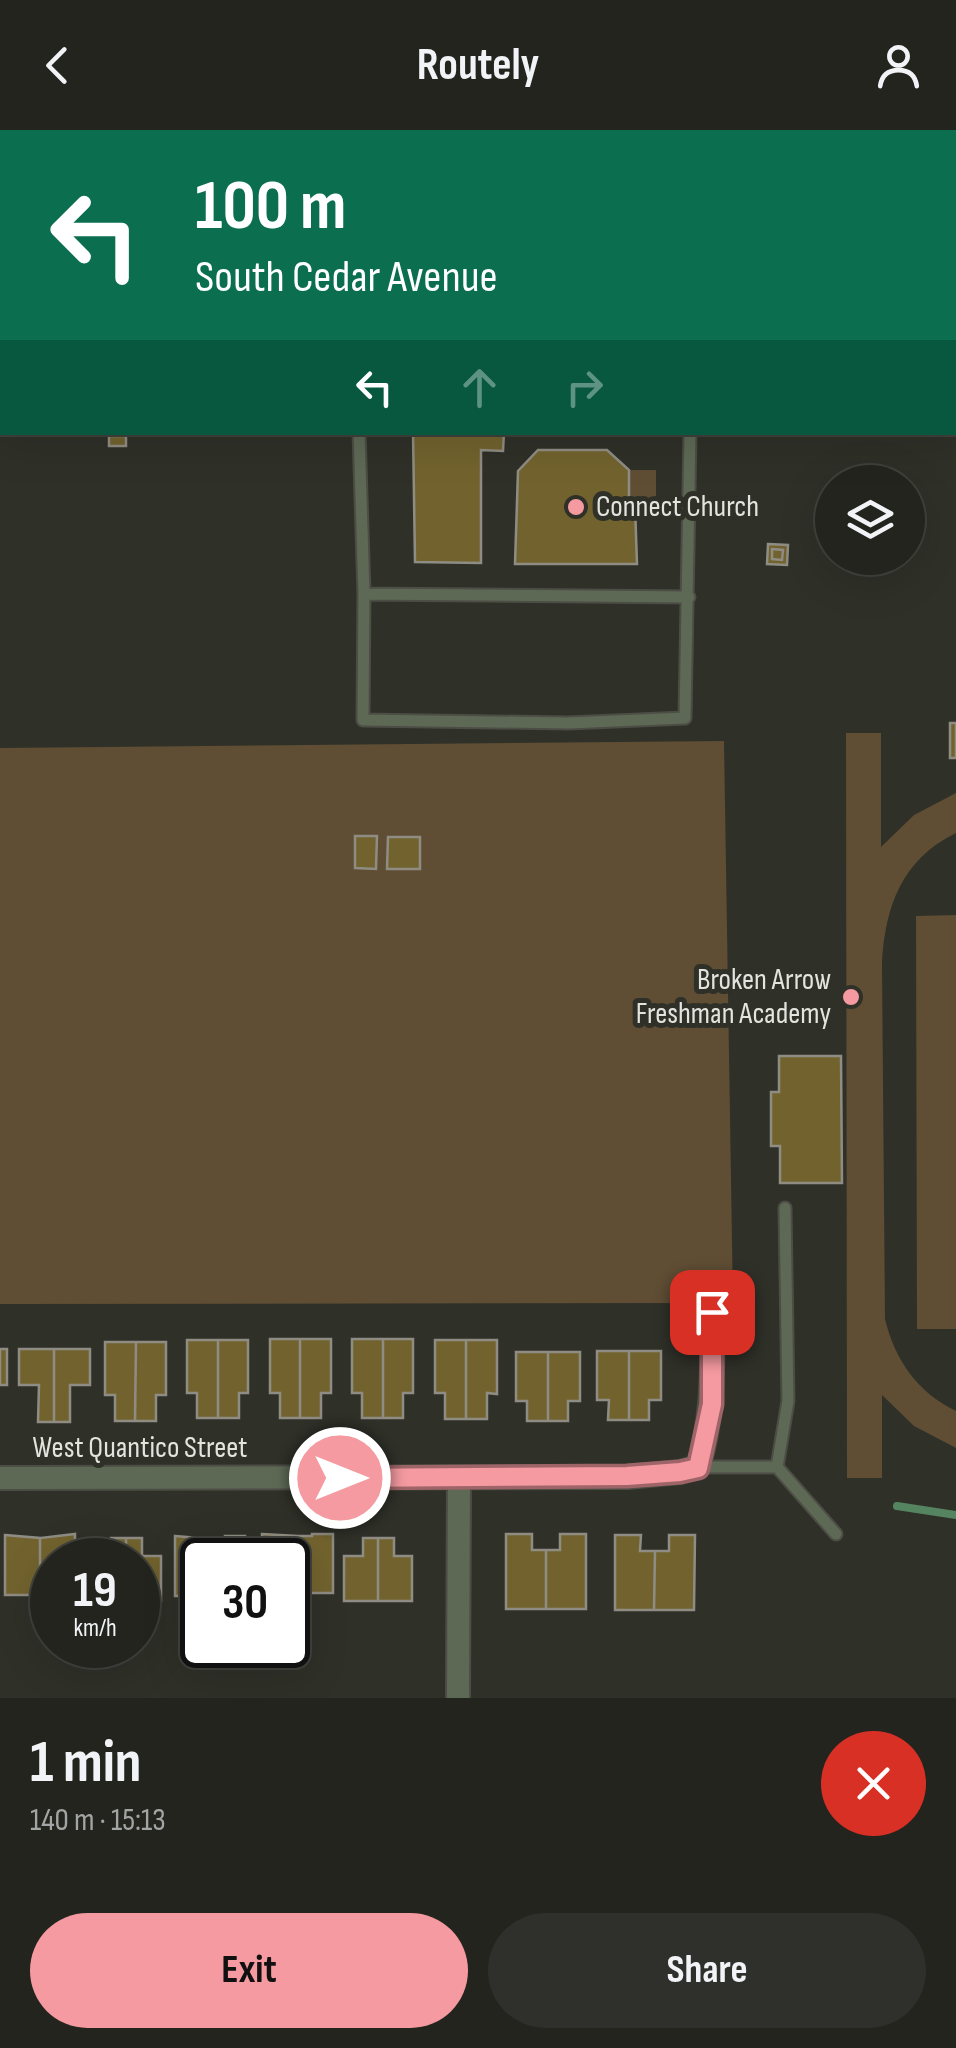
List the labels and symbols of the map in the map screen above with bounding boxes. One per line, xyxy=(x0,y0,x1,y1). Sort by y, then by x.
place label: Connect Church xyxy=(596,489,759,525)
marker: Connect Church xyxy=(565,496,587,518)
place label: Broken Arrow Freshman Academy xyxy=(636,962,831,1032)
marker: Broken Arrow Freshman Academy xyxy=(840,986,862,1008)
pin xyxy=(670,1270,755,1355)
position arrow xyxy=(288,1426,392,1530)
street label: West Quantico Street xyxy=(33,1430,247,1466)
speed limit sign: 30 xyxy=(180,1538,310,1668)

